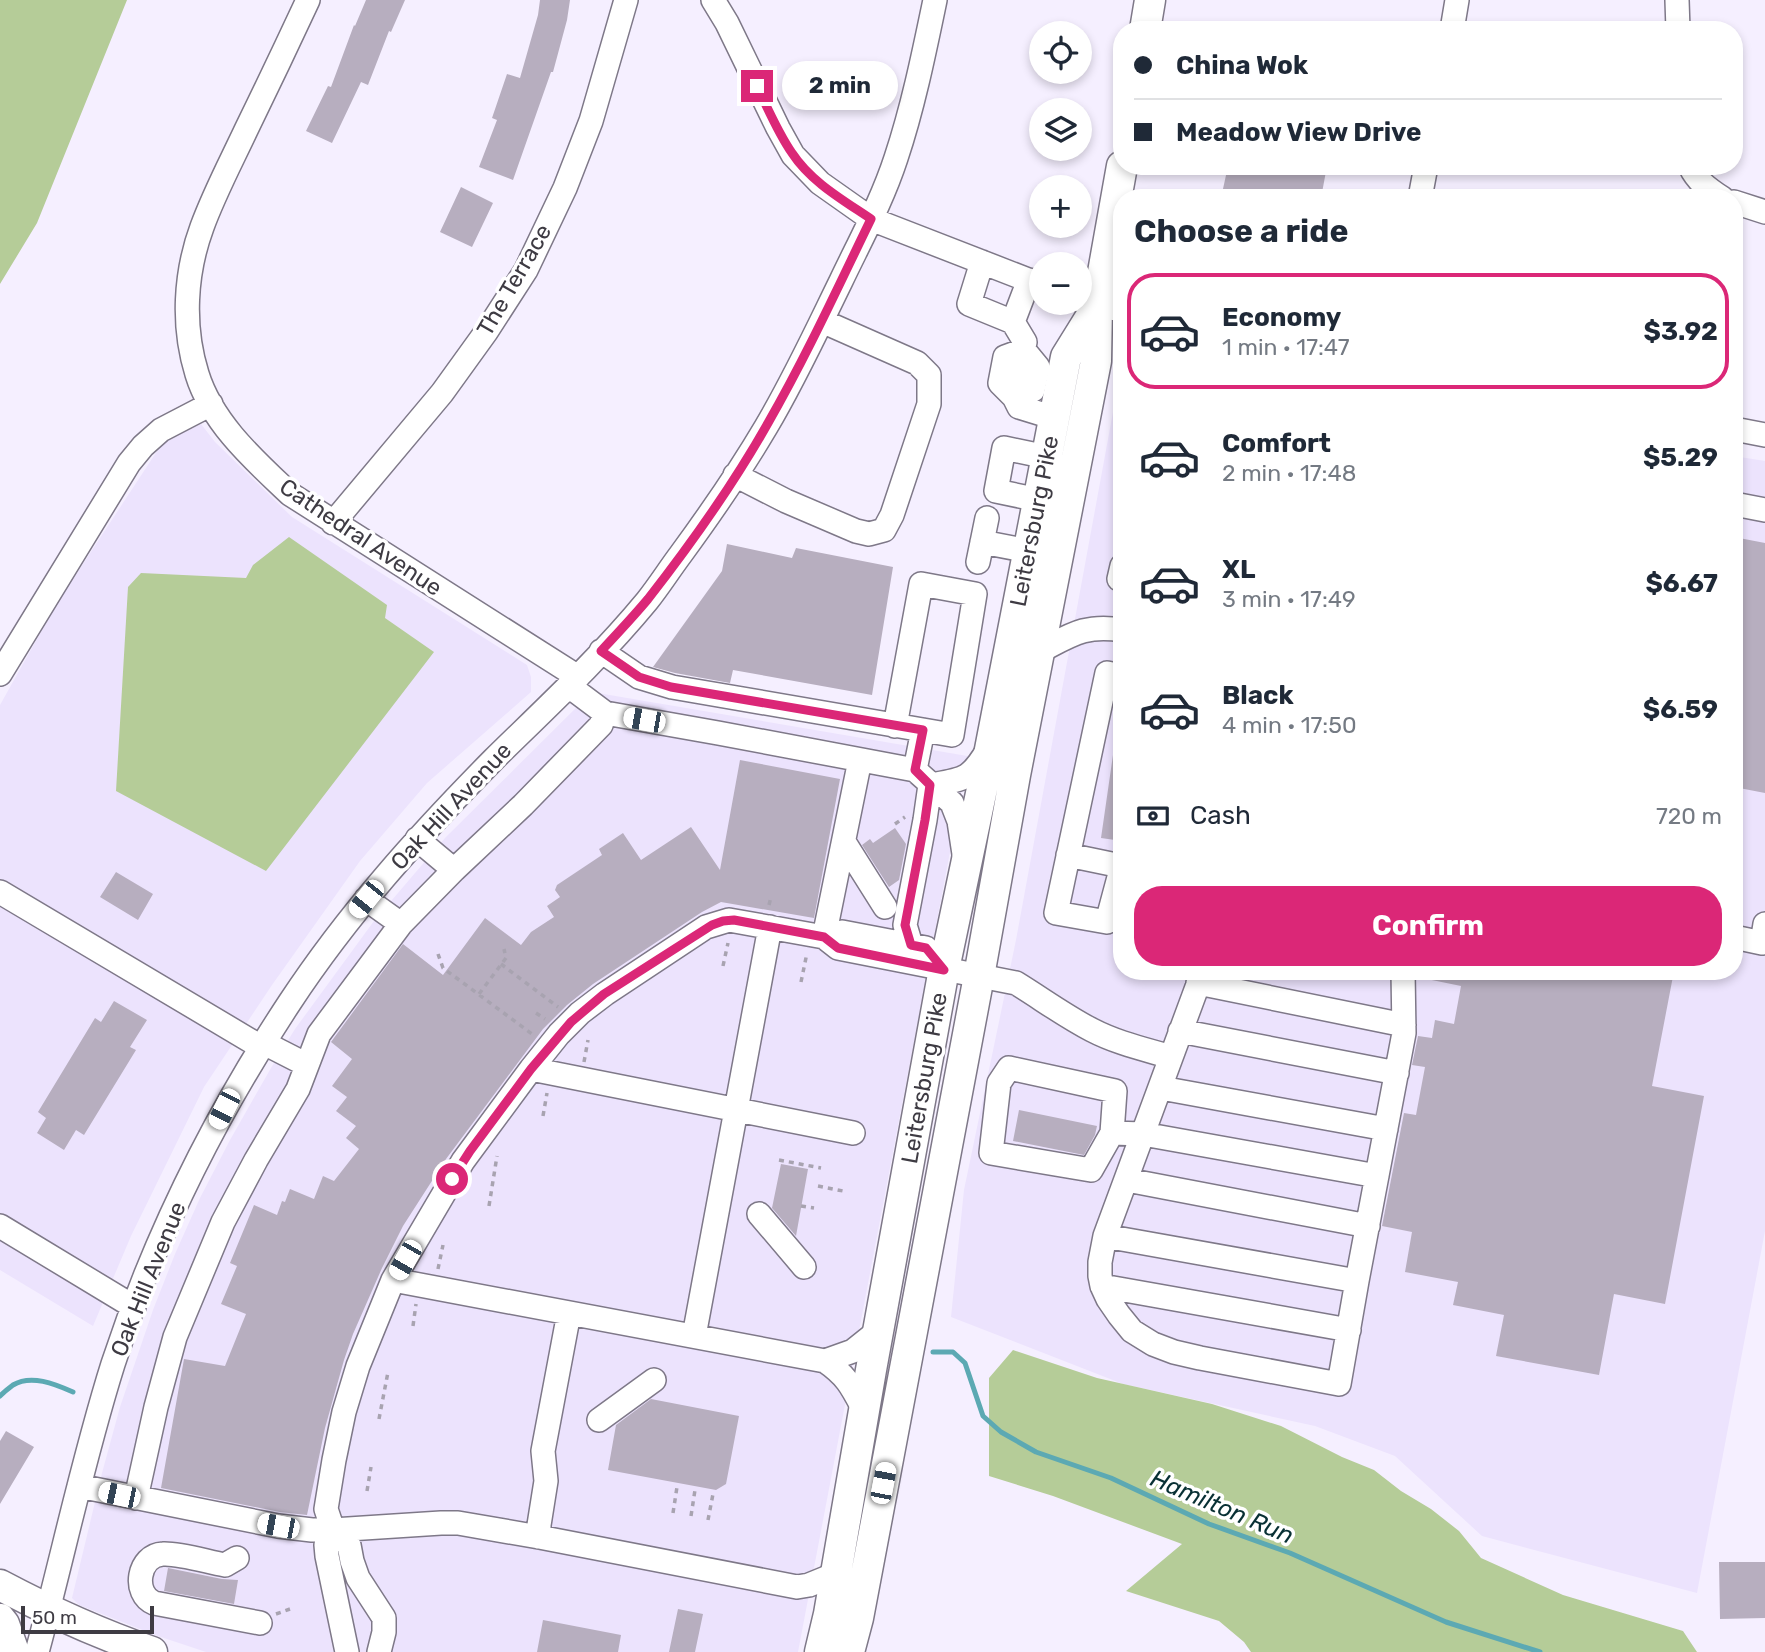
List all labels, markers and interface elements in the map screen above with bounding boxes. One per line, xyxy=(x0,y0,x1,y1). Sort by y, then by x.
map controls xyxy=(1029,21,1092,315)
button: locate xyxy=(1029,21,1092,84)
text: China Wok xyxy=(1176,50,1308,81)
callout: 2 min xyxy=(782,62,897,110)
route end xyxy=(741,70,773,102)
text: 2 min xyxy=(809,71,871,99)
button: layers xyxy=(1029,98,1092,161)
text: Meadow View Drive xyxy=(1176,117,1422,148)
button: + xyxy=(1029,175,1092,238)
text: Choose a ride xyxy=(1134,212,1348,250)
street label: The Terrace xyxy=(471,219,557,341)
button: − xyxy=(1029,252,1092,315)
icon: car xyxy=(1138,300,1201,363)
text: Economy xyxy=(1222,302,1341,333)
text: $3.92 xyxy=(1644,316,1718,347)
text: 1 min · 17:47 xyxy=(1222,333,1350,361)
icon: car xyxy=(1138,426,1201,489)
text: Comfort xyxy=(1222,428,1331,459)
street label: Leitersburg Pike xyxy=(1004,433,1064,609)
text: $5.29 xyxy=(1643,442,1718,473)
text: 2 min · 17:48 xyxy=(1222,459,1356,487)
street label: Cathedral Avenue xyxy=(274,472,448,602)
icon: car xyxy=(1138,552,1201,615)
text: XL xyxy=(1222,554,1255,585)
text: $6.67 xyxy=(1646,568,1718,599)
text: 3 min · 17:49 xyxy=(1222,585,1356,613)
icon: car xyxy=(1138,678,1201,741)
text: Black xyxy=(1222,680,1294,711)
text: $6.59 xyxy=(1643,694,1718,725)
car xyxy=(622,706,667,734)
text: 4 min · 17:50 xyxy=(1222,711,1357,739)
street label: Oak Hill Avenue xyxy=(385,736,517,876)
icon: cash xyxy=(1134,797,1172,835)
text: Cash xyxy=(1190,800,1251,831)
text: 720 m xyxy=(1656,802,1722,830)
car xyxy=(345,876,388,922)
button: Confirm xyxy=(1134,886,1722,966)
street label: Leitersburg Pike xyxy=(895,990,953,1166)
car xyxy=(206,1086,243,1132)
route start xyxy=(436,1163,468,1195)
street label: Oak Hill Avenue xyxy=(104,1198,192,1360)
car xyxy=(386,1237,425,1283)
car xyxy=(869,1460,898,1506)
water label: Hamilton Run xyxy=(1146,1464,1298,1550)
car xyxy=(97,1480,142,1510)
car xyxy=(256,1512,301,1540)
scale bar xyxy=(21,1603,154,1635)
text: 50 m xyxy=(32,1606,77,1629)

